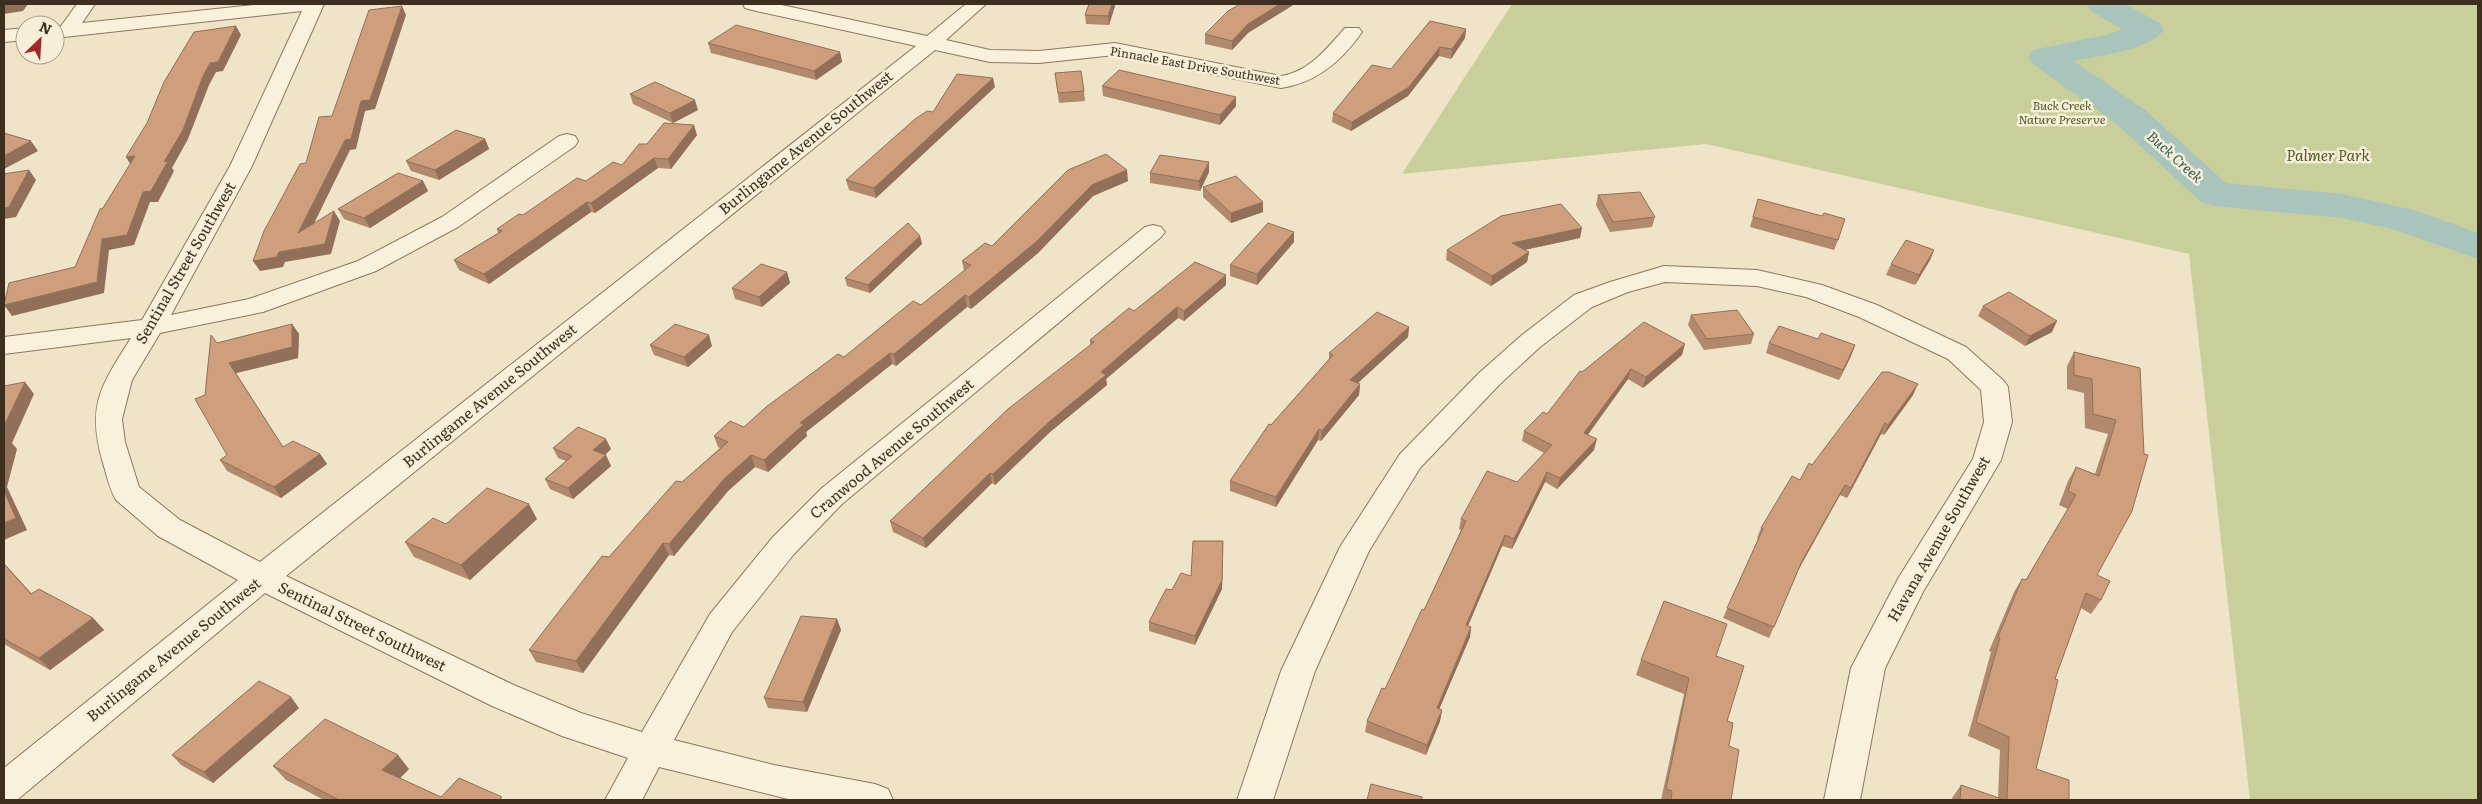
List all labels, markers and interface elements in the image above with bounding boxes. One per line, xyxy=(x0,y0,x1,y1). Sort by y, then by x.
north arrow xyxy=(15,15,65,65)
text: N xyxy=(36,16,56,39)
street label: Pinnacle East Drive Southwest xyxy=(1109,41,1282,89)
street label: Burlingame Avenue Southwest xyxy=(713,64,897,219)
park label: Buck Creek Nature Preserve xyxy=(2018,96,2106,128)
water label: Buck Creek xyxy=(2143,126,2208,187)
park label: Palmer Park xyxy=(2286,143,2370,166)
street label: Sentinal Street Southwest xyxy=(129,177,241,348)
street label: Burlingame Avenue Southwest xyxy=(397,317,581,472)
street label: Cranwood Avenue Southwest xyxy=(804,372,978,524)
street label: Havana Avenue Southwest xyxy=(1881,451,1995,626)
street label: Burlingame Avenue Southwest xyxy=(81,571,265,726)
street label: Sentinal Street Southwest xyxy=(275,575,450,676)

